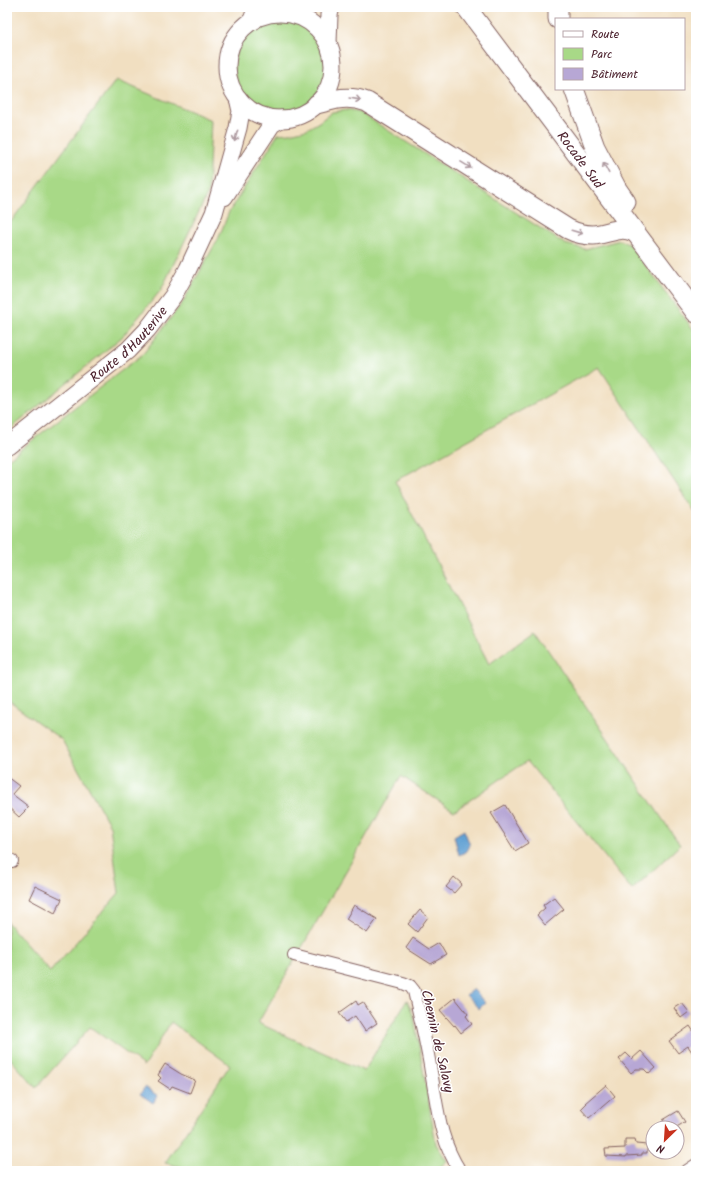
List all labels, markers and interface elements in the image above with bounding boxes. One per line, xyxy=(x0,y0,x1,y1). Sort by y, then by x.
legend xyxy=(555,18,685,90)
text: Route xyxy=(591,25,620,44)
text: Parc xyxy=(591,45,612,64)
text: Bâtiment xyxy=(591,65,638,84)
one-way arrow xyxy=(348,95,361,103)
street label: Rocade Sud xyxy=(551,127,610,195)
one-way arrow xyxy=(232,129,239,142)
one-way arrow xyxy=(460,161,471,169)
one-way arrow xyxy=(602,162,609,174)
one-way arrow xyxy=(570,229,583,236)
street label: Route d'Hauterive xyxy=(85,301,174,388)
street label: Chemin de Salavy xyxy=(414,988,460,1095)
north arrow xyxy=(645,1120,685,1160)
text: N xyxy=(654,1139,668,1158)

